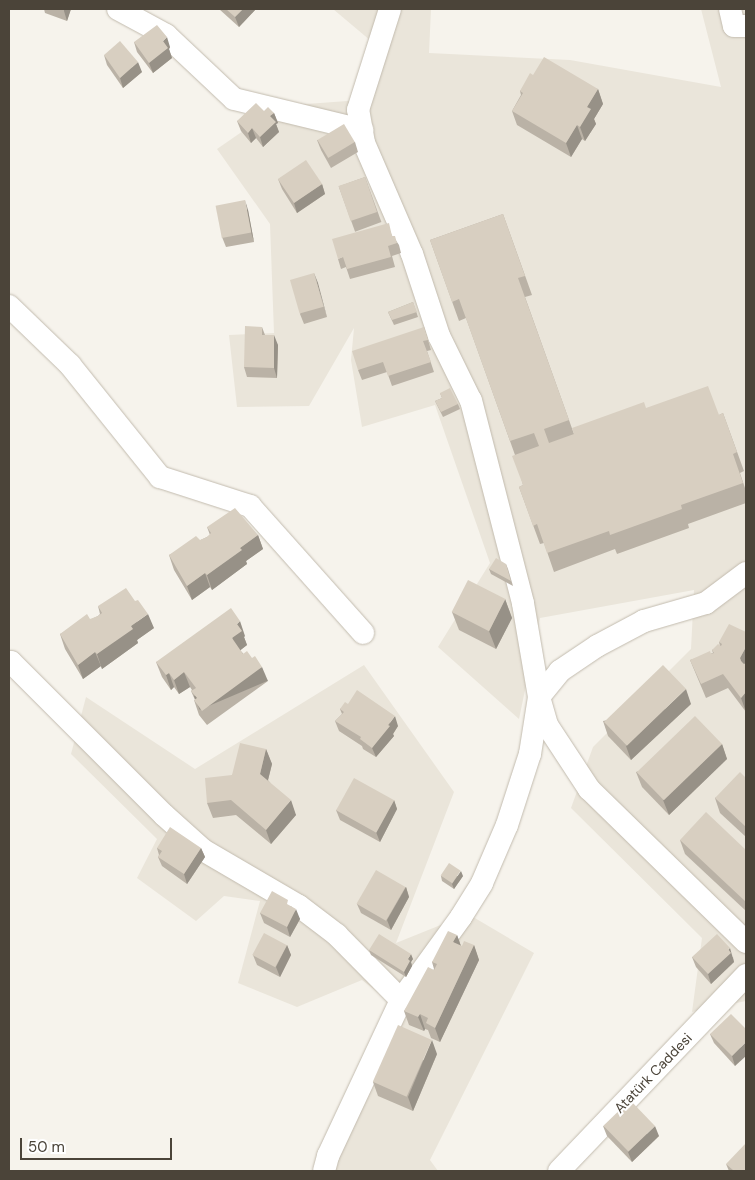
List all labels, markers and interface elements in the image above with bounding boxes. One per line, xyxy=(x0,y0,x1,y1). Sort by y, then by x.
street label: Atatürk Caddesi xyxy=(611,1030,695,1116)
scale bar xyxy=(22,1128,175,1160)
text: 50 m xyxy=(28,1137,65,1157)

